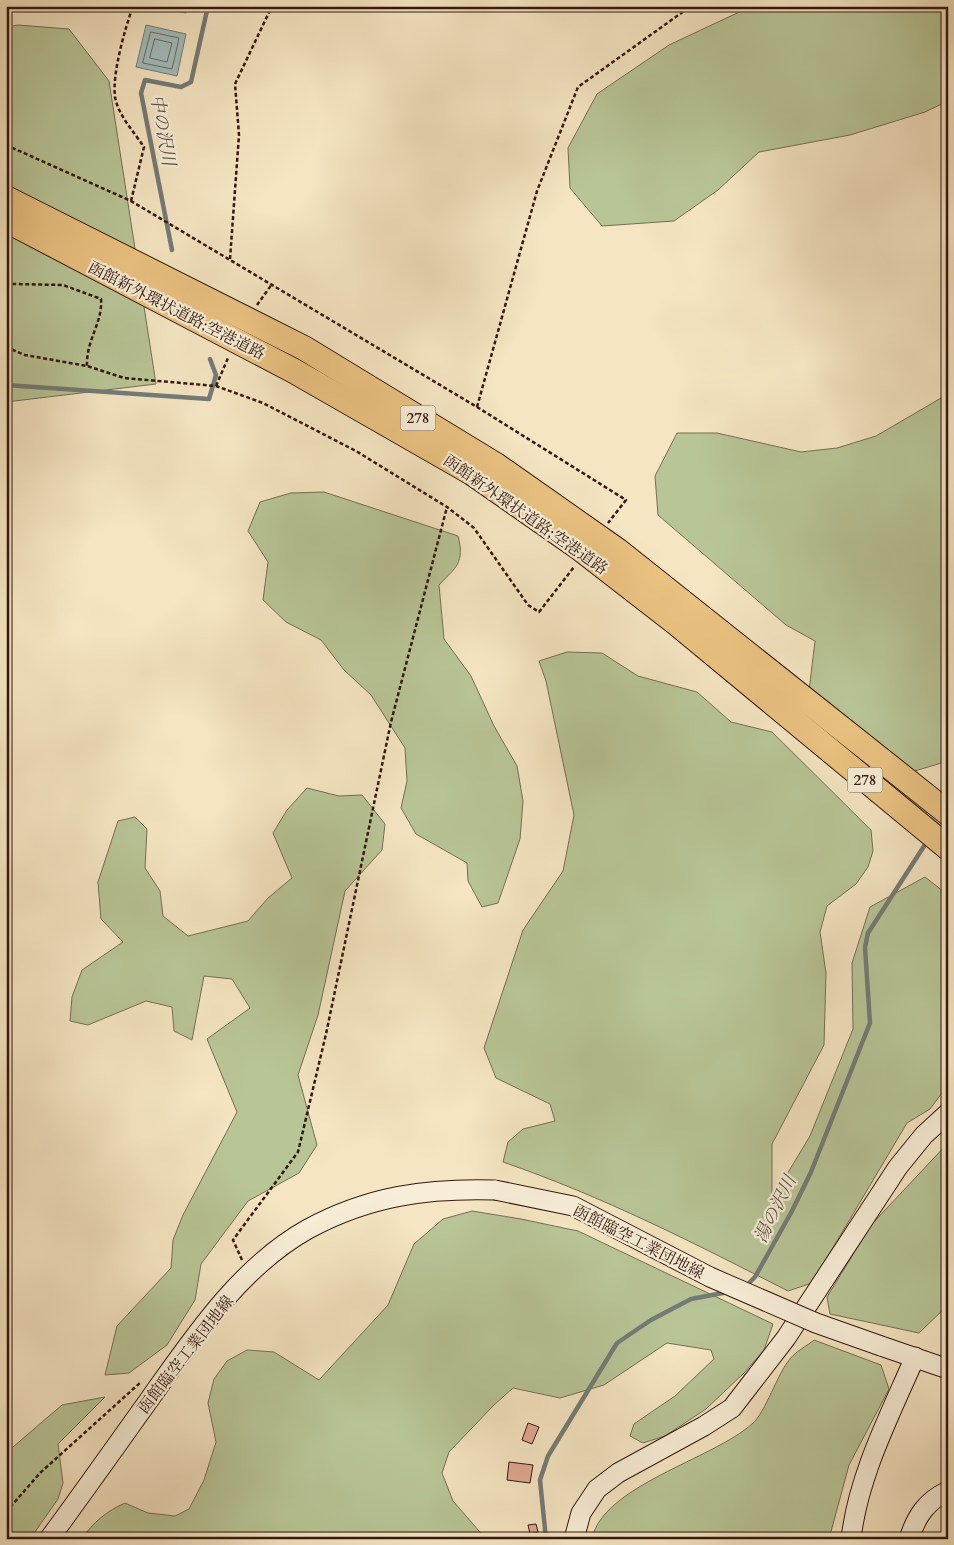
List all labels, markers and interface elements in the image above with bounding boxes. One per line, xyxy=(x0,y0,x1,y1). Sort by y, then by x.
water label: 中の沢川 xyxy=(144,92,181,170)
street label: 函館新外環状道路;空港道路 xyxy=(84,257,269,365)
road number: 278 xyxy=(400,406,436,430)
street label: 函館新外環状道路;空港道路 xyxy=(439,450,612,580)
road number: 278 xyxy=(848,768,882,792)
water label: 湯の沢川 xyxy=(748,1170,803,1247)
street label: 函館臨空工業団地線 xyxy=(569,1199,708,1284)
street label: 函館臨空工業団地線 xyxy=(133,1291,239,1418)

